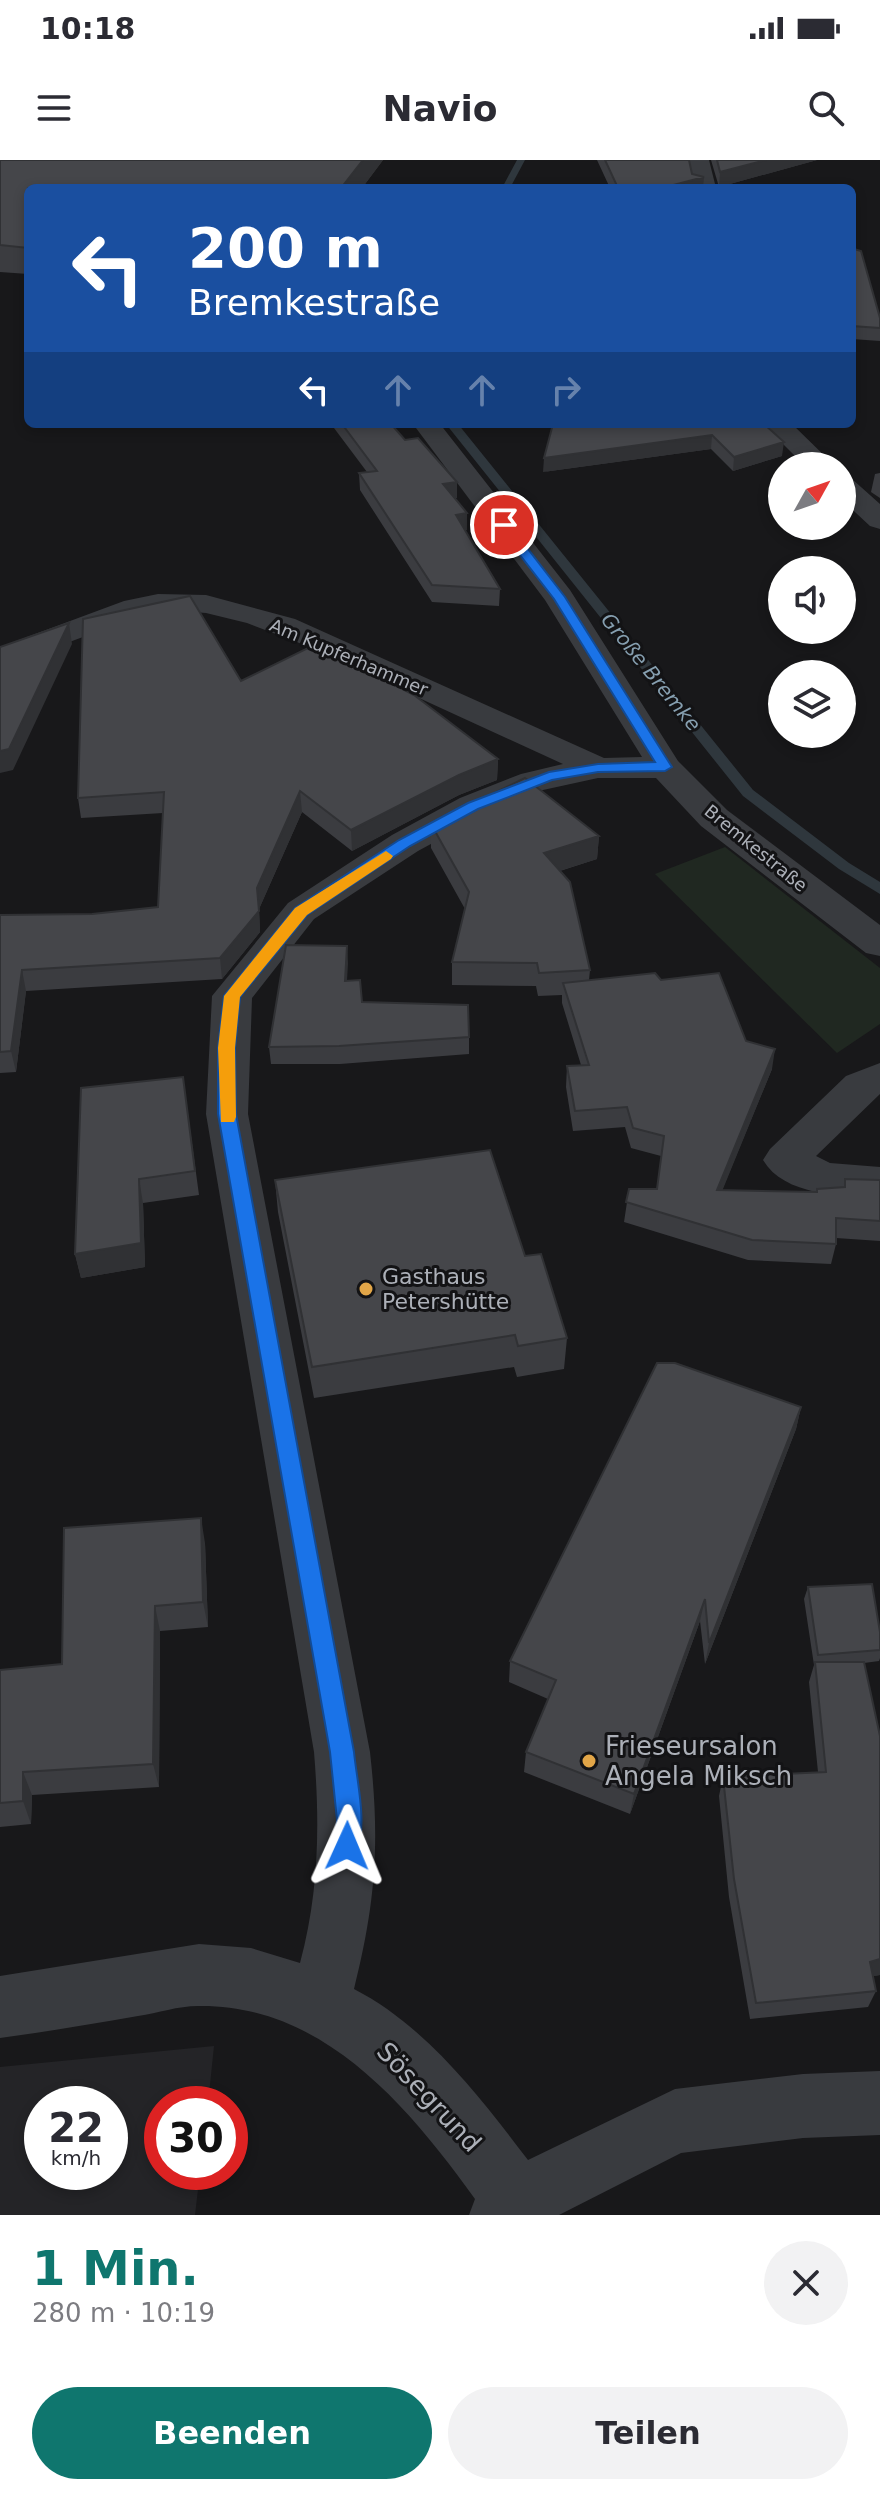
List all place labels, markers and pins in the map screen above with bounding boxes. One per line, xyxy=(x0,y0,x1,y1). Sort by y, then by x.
pin xyxy=(470,491,538,559)
place label: Gasthaus Petershütte xyxy=(382,1264,509,1314)
marker: Gasthaus Petershütte xyxy=(357,1280,375,1298)
place label: Frieseursalon Angela Miksch xyxy=(605,1731,792,1791)
marker: Frieseursalon Angela Miksch xyxy=(580,1752,598,1770)

